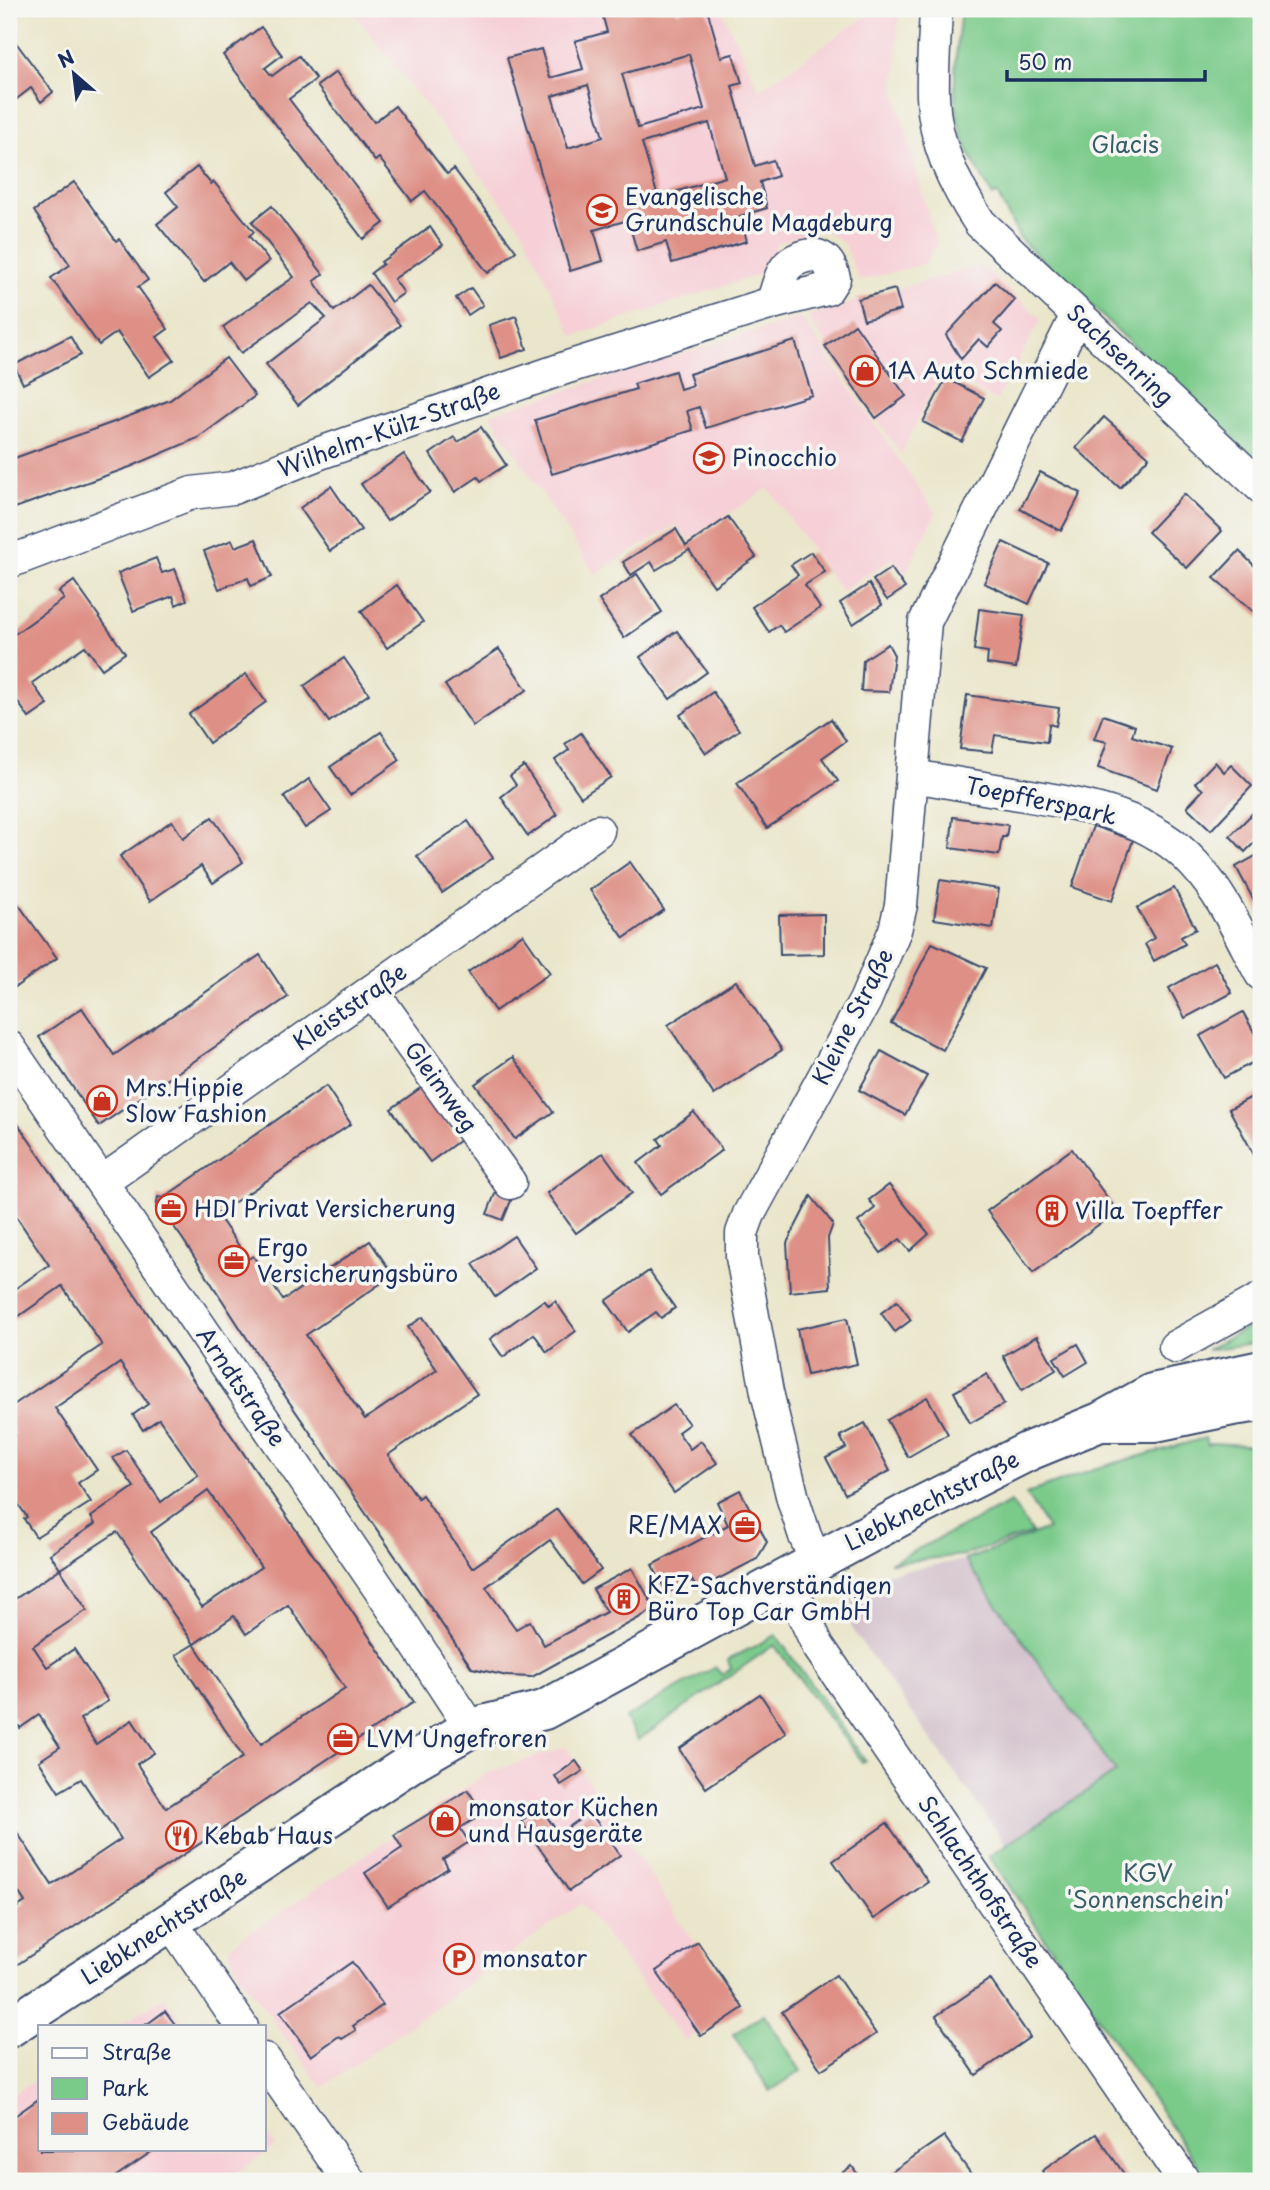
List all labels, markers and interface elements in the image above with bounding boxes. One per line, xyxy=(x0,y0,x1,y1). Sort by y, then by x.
north arrow xyxy=(38,38,108,108)
scale bar xyxy=(1007,38,1205,82)
text: N xyxy=(52,42,79,74)
text: 50 m xyxy=(1018,45,1072,77)
park label: Glacis xyxy=(1091,126,1159,161)
place label: Evangelische Grundschule Magdeburg xyxy=(625,178,893,239)
school or university icon: Evangelische Grundschule Magdeburg xyxy=(585,193,619,227)
street label: Sachsenring xyxy=(1060,295,1182,413)
place label: 1A Auto Schmiede xyxy=(888,352,1089,387)
shop icon: 1A Auto Schmiede xyxy=(848,354,882,388)
street label: Wilhelm-Külz-Straße xyxy=(272,372,504,485)
place label: Pinocchio xyxy=(732,439,837,474)
school or university icon: Pinocchio xyxy=(692,441,726,475)
street label: Toepfferspark xyxy=(963,766,1120,833)
street label: Kleine Straße xyxy=(802,942,901,1091)
street label: Kleiststraße xyxy=(285,954,413,1058)
street label: Gleimweg xyxy=(397,1033,487,1139)
place label: Mrs.Hippie Slow Fashion xyxy=(125,1069,267,1130)
shop icon: Mrs.Hippie Slow Fashion xyxy=(85,1084,119,1118)
place label: HDI Privat Versicherung xyxy=(194,1190,456,1225)
office icon: HDI Privat Versicherung xyxy=(154,1192,188,1226)
place label: Villa Toepffer xyxy=(1075,1192,1223,1227)
building icon: Villa Toepffer xyxy=(1035,1194,1069,1228)
place label: Ergo Versicherungsbüro xyxy=(257,1229,458,1290)
office icon: Ergo Versicherungsbüro xyxy=(217,1244,251,1278)
street label: Arndtstraße xyxy=(189,1319,295,1453)
street label: Liebknechtstraße xyxy=(838,1441,1025,1559)
place label: RE/MAX xyxy=(628,1507,722,1542)
office icon: RE/MAX xyxy=(728,1509,762,1543)
place label: KFZ-Sachverständigen Büro Top Car GmbH xyxy=(647,1567,892,1628)
building icon: KFZ-Sachverständigen Büro Top Car GmbH xyxy=(607,1582,641,1616)
place label: LVM Ungefroren xyxy=(366,1720,547,1755)
office icon: LVM Ungefroren xyxy=(326,1722,360,1756)
street label: Schlachthofstraße xyxy=(910,1788,1052,1975)
place label: monsator Küchen und Hausgeräte xyxy=(468,1789,659,1850)
shop icon: monsator Küchen und Hausgeräte xyxy=(428,1804,462,1838)
place label: Kebab Haus xyxy=(204,1817,333,1852)
restaurant icon: Kebab Haus xyxy=(164,1819,198,1853)
park label: KGV 'Sonnenschein' xyxy=(1067,1855,1229,1916)
street label: Liebknechtstraße xyxy=(73,1859,253,1993)
place label: monsator xyxy=(482,1940,587,1975)
parking icon: monsator xyxy=(442,1942,476,1976)
legend xyxy=(38,2025,266,2152)
text: Straße xyxy=(102,2035,171,2067)
text: Park xyxy=(102,2071,149,2103)
text: Gebäude xyxy=(102,2105,189,2137)

